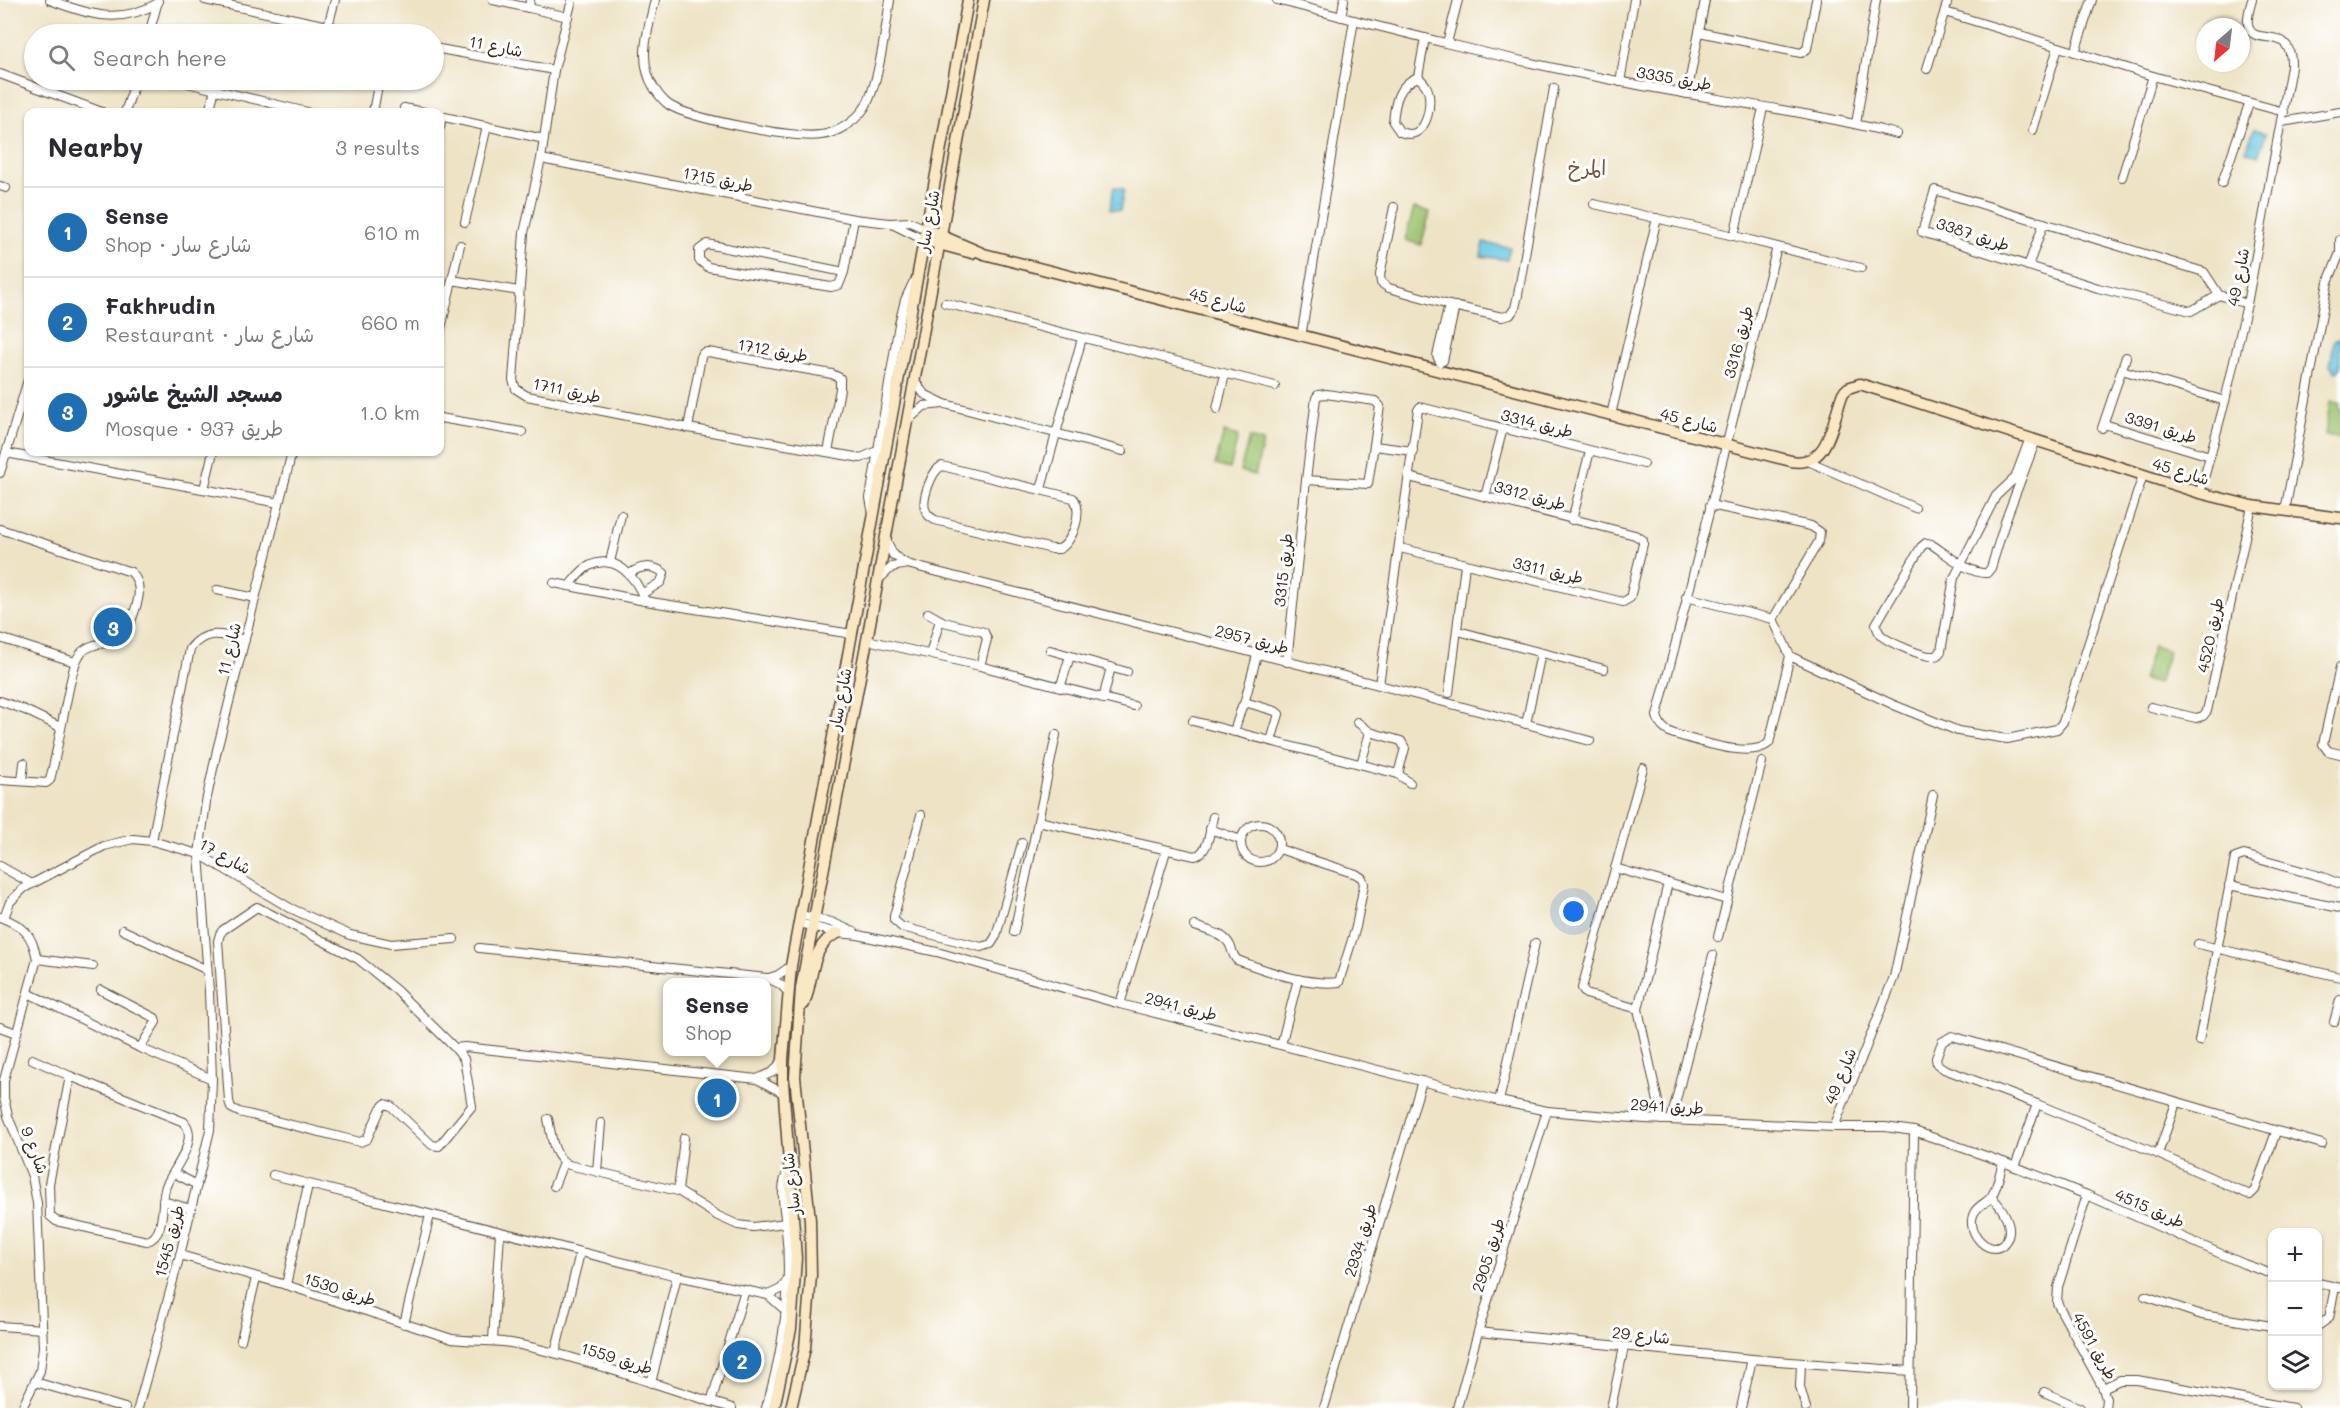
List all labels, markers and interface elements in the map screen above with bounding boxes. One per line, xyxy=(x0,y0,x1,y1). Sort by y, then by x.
north arrow xyxy=(2196,18,2250,72)
search box xyxy=(24,24,444,90)
street label: شارع 11 xyxy=(467,30,525,63)
icon: search xyxy=(45,41,78,74)
text: Search here xyxy=(93,43,227,72)
street label: طريق 3335 xyxy=(1635,61,1713,94)
text: Nearby xyxy=(48,130,143,164)
text: 3 results xyxy=(335,134,420,160)
district label: المرخ xyxy=(1568,154,1606,182)
street label: طريق 1715 xyxy=(681,161,755,196)
street label: شارع سار xyxy=(911,188,946,256)
text: Sense xyxy=(105,201,169,230)
street label: طريق 3387 xyxy=(1934,212,2013,255)
text: 1 xyxy=(63,219,72,245)
text: 610 m xyxy=(364,219,420,245)
text: Shop · شارع سار xyxy=(105,231,251,257)
street label: شارع 49 xyxy=(2222,246,2255,308)
street label: شارع 45 xyxy=(1187,282,1249,319)
text: Fakhrudin xyxy=(105,291,215,320)
street label: طريق 3316 xyxy=(1718,303,1757,380)
text: 2 xyxy=(62,309,73,335)
text: 660 m xyxy=(361,309,420,335)
text: Restaurant · شارع سار xyxy=(105,321,314,347)
street label: طريق 1712 xyxy=(736,333,810,366)
street label: طريق 1711 xyxy=(531,372,603,407)
text: مسجد الشيخ عاشور xyxy=(105,379,283,408)
text: 3 xyxy=(62,399,74,425)
text: 1.0 km xyxy=(360,399,420,425)
street label: شارع 45 xyxy=(1658,402,1720,439)
street label: طريق 3314 xyxy=(1499,403,1576,442)
street label: طريق 3391 xyxy=(2123,406,2200,447)
text: Mosque · طريق 937 xyxy=(105,415,283,441)
street label: شارع 45 xyxy=(2150,452,2212,491)
street label: طريق 3312 xyxy=(1492,475,1568,514)
street label: طريق 3315 xyxy=(1268,532,1297,608)
street label: طريق 3311 xyxy=(1511,551,1585,588)
street label: طريق 4520 xyxy=(2191,595,2228,674)
pin: 3 xyxy=(94,604,132,650)
street label: طريق 2957 xyxy=(1213,619,1291,658)
street label: شارع 11 xyxy=(212,620,247,678)
street label: شارع سار xyxy=(823,666,858,734)
street label: شارع 17 xyxy=(195,833,255,880)
your location xyxy=(1559,897,1588,926)
popup xyxy=(663,978,771,1056)
street label: طريق 2941 xyxy=(1143,986,1219,1025)
text: Sense xyxy=(685,990,749,1019)
text: Shop xyxy=(685,1019,732,1045)
street label: شارع 49 xyxy=(1819,1045,1862,1108)
pin: 1 xyxy=(698,1076,736,1120)
street label: طريق 2941 xyxy=(1630,1093,1704,1118)
street label: شارع 9 xyxy=(15,1123,54,1177)
street label: شارع سار xyxy=(776,1151,807,1218)
street label: طريق 4515 xyxy=(2112,1183,2188,1232)
street label: طريق 2934 xyxy=(1338,1201,1381,1279)
street label: طريق 1545 xyxy=(149,1202,188,1279)
street label: طريق 2905 xyxy=(1466,1215,1509,1294)
map controls xyxy=(2268,1228,2322,1390)
button: + xyxy=(2268,1228,2322,1282)
street label: طريق 1530 xyxy=(301,1267,379,1310)
button: − xyxy=(2268,1282,2322,1336)
street label: طريق 4591 xyxy=(2068,1308,2123,1383)
street label: شارع 29 xyxy=(1611,1321,1671,1350)
button: layers xyxy=(2268,1336,2322,1390)
street label: طريق 1559 xyxy=(579,1337,656,1378)
pin: 2 xyxy=(722,1338,762,1382)

